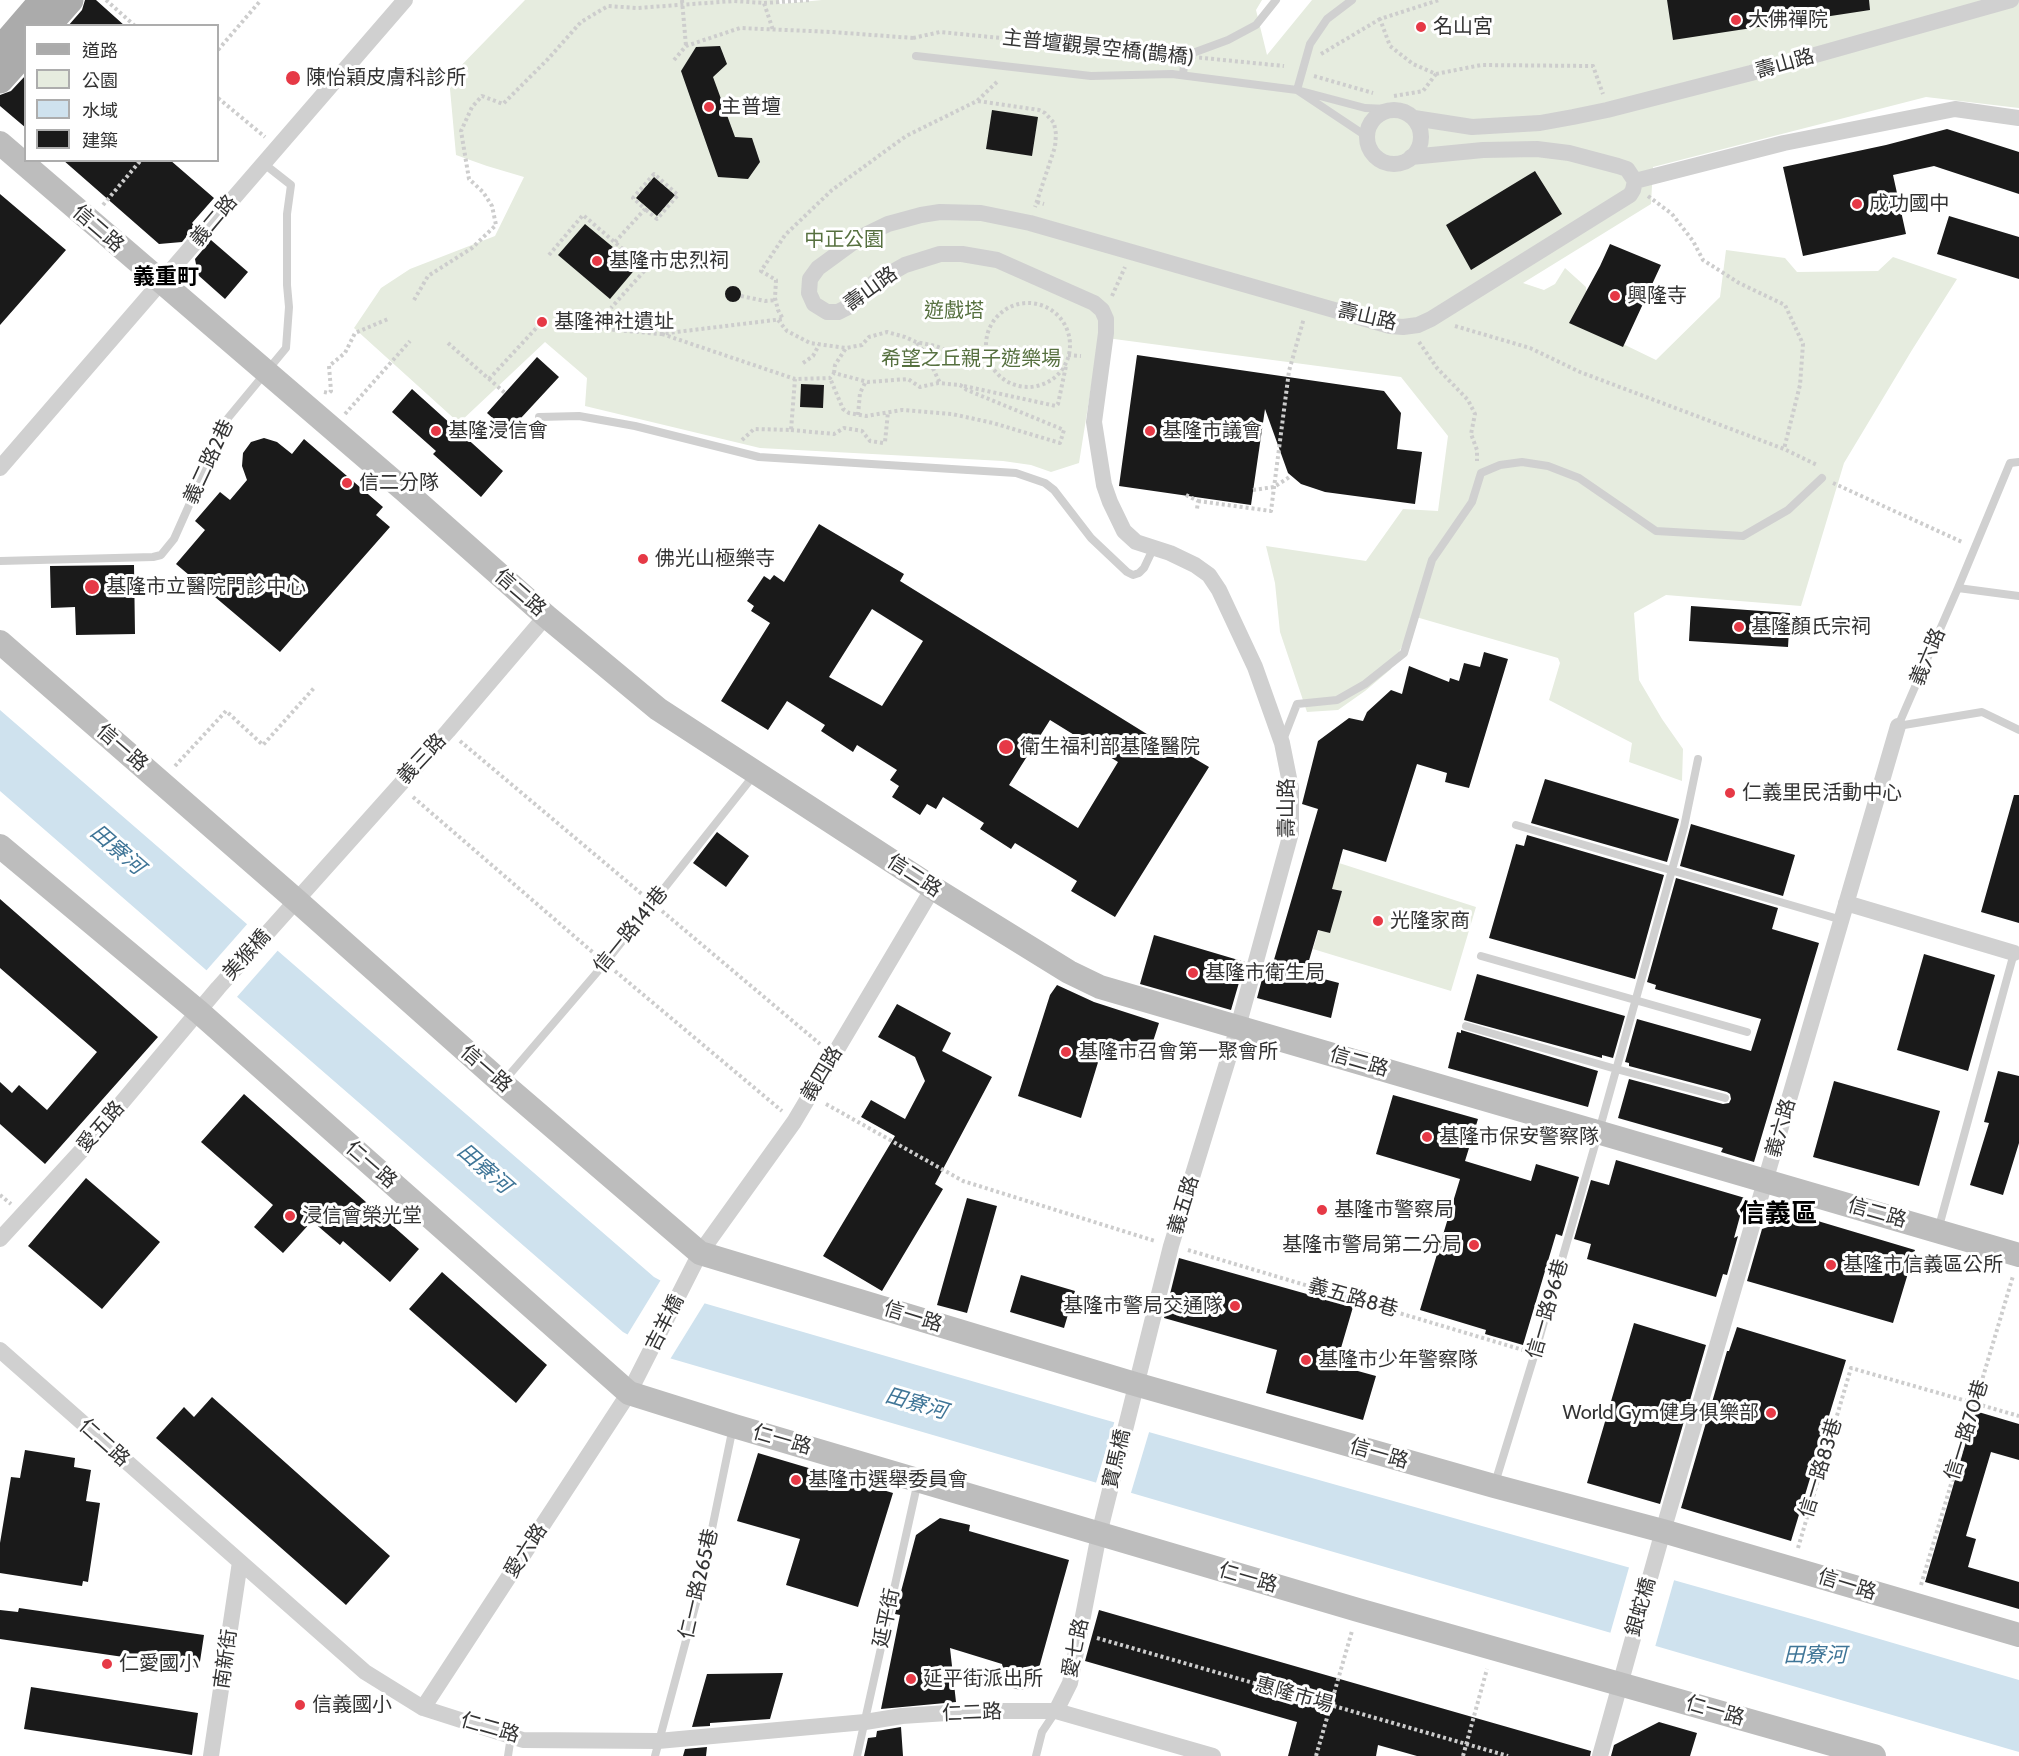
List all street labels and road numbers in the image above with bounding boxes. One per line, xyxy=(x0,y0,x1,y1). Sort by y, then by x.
street label: 主普壇觀景空橋(鵲橋) xyxy=(1001,26,1195,70)
street label: 壽山路 xyxy=(1753,44,1817,84)
street label: 義二路 xyxy=(186,190,242,252)
street label: 信二路 xyxy=(67,200,129,258)
street label: 壽山路 xyxy=(840,262,902,316)
street label: 壽山路 xyxy=(1335,299,1399,335)
street label: 義二路2巷 xyxy=(179,416,239,508)
street label: 信二路 xyxy=(489,564,551,622)
street label: 義六路 xyxy=(1905,625,1951,689)
street label: 信一路 xyxy=(91,719,153,777)
street label: 義三路 xyxy=(393,729,451,789)
street label: 壽山路 xyxy=(1275,778,1299,838)
street label: 信二路 xyxy=(882,850,946,902)
street label: 信一路141巷 xyxy=(589,882,673,978)
street label: 美猴橋 xyxy=(218,925,276,985)
street label: 信一路 xyxy=(455,1040,517,1098)
street label: 義四路 xyxy=(796,1042,848,1106)
street label: 信二路 xyxy=(1327,1042,1391,1082)
street label: 愛五路 xyxy=(72,1096,130,1158)
street label: 義六路 xyxy=(1761,1096,1801,1160)
street label: 仁一路 xyxy=(340,1136,402,1194)
street label: 義五路 xyxy=(1164,1173,1204,1237)
street label: 信二路 xyxy=(1845,1193,1909,1233)
street label: 信一路96巷 xyxy=(1522,1256,1574,1362)
street label: 義五路8巷 xyxy=(1305,1274,1401,1322)
street label: 吉羊橋 xyxy=(641,1291,689,1355)
street label: 信一路 xyxy=(881,1297,945,1337)
street label: 信一路70巷 xyxy=(1940,1377,1994,1483)
street label: 仁二路 xyxy=(74,1414,134,1472)
street label: 信一路83巷 xyxy=(1794,1415,1848,1521)
street label: 仁一路 xyxy=(750,1420,814,1460)
street label: 寶馬橋 xyxy=(1099,1427,1135,1491)
street label: 信一路 xyxy=(1347,1434,1411,1474)
street label: 愛六路 xyxy=(500,1519,552,1583)
street label: 仁一路265巷 xyxy=(675,1526,723,1642)
street label: 仁一路 xyxy=(1216,1558,1280,1598)
street label: 信一路 xyxy=(1815,1565,1879,1605)
street label: 銀蛇橋 xyxy=(1621,1575,1661,1639)
street label: 延平街 xyxy=(869,1586,905,1650)
street label: 愛七路 xyxy=(1058,1616,1094,1680)
street label: 南新街 xyxy=(210,1628,242,1690)
street label: 惠隆市場 xyxy=(1252,1672,1336,1718)
street label: 仁一路 xyxy=(1683,1691,1747,1731)
street label: 仁二路 xyxy=(942,1700,1002,1726)
street label: 仁二路 xyxy=(458,1708,522,1748)

